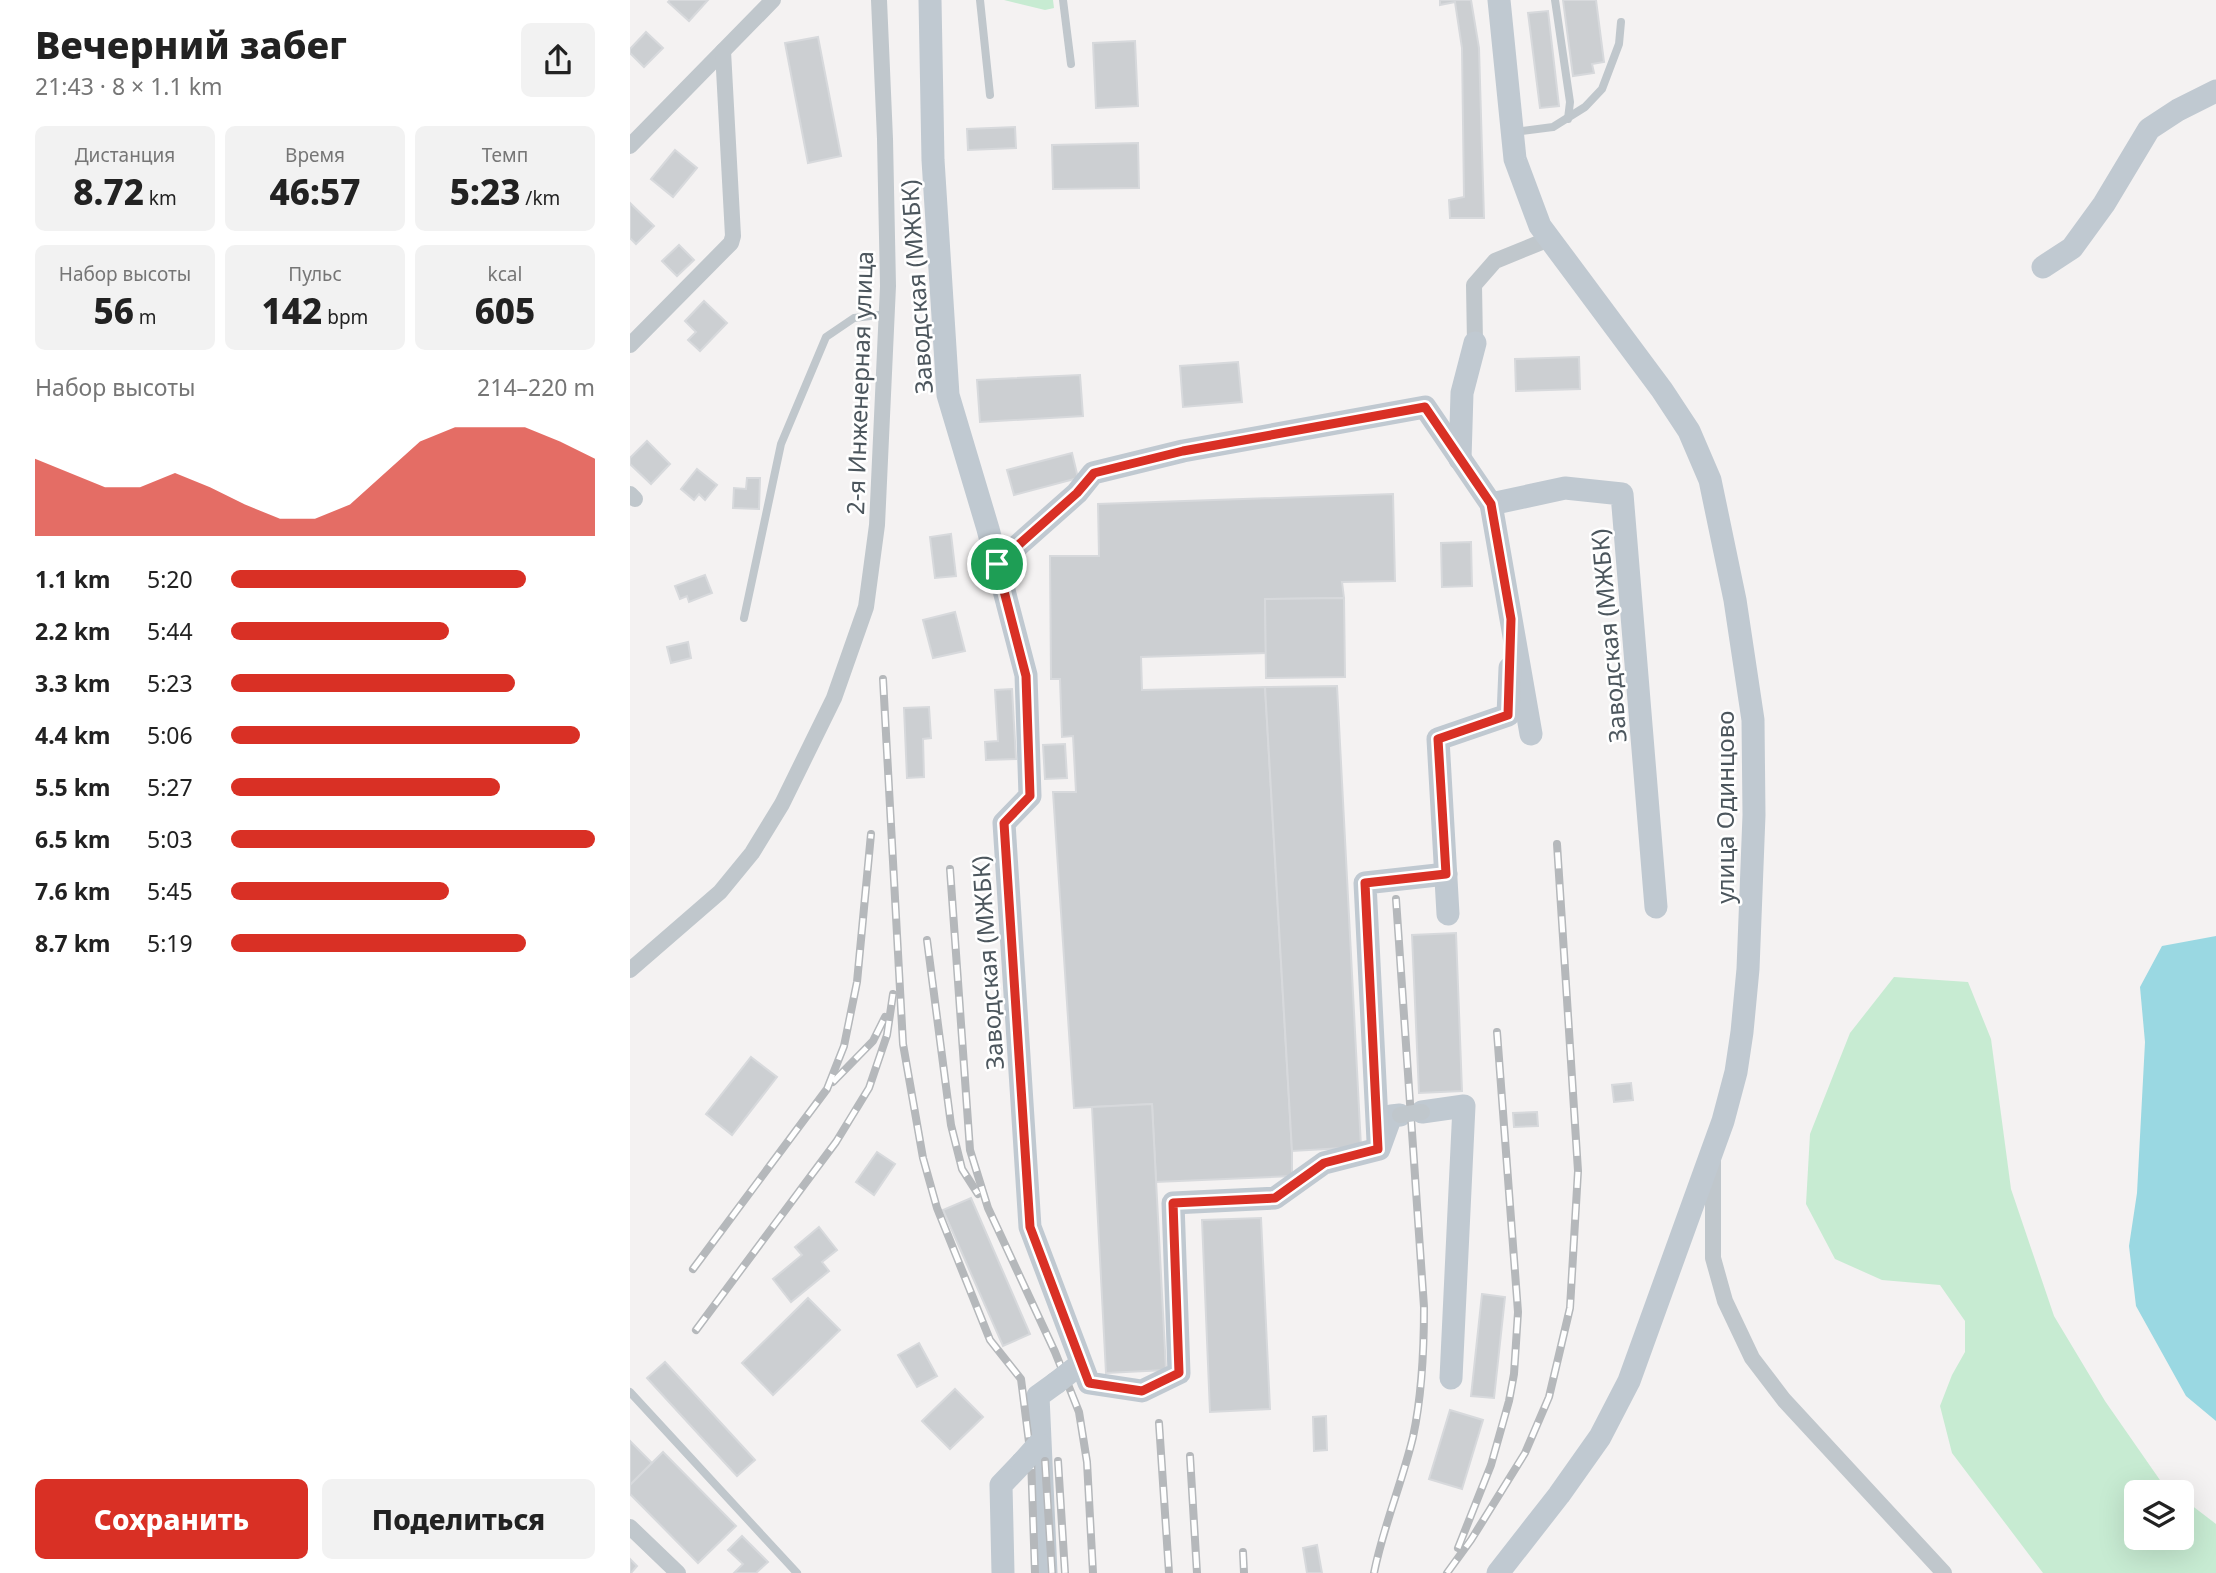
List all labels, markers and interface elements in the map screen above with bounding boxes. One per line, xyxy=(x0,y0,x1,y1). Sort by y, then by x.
text: Вечерний забег xyxy=(35,18,347,70)
button: share xyxy=(521,23,595,97)
text: 21:43 · 8 × 1.1 km xyxy=(35,70,222,102)
text: Дистанция xyxy=(75,142,175,168)
text: Время xyxy=(285,142,345,168)
text: Темп xyxy=(482,142,528,168)
text: 8.72 xyxy=(73,168,144,215)
text: 46:57 xyxy=(270,168,360,215)
text: 5:23 xyxy=(450,168,520,215)
street label: Заводская (МЖБК) xyxy=(892,179,940,395)
text: km xyxy=(144,185,177,211)
text: /km xyxy=(520,185,560,211)
street label: 2-я Инженерная улица xyxy=(838,250,880,516)
text: Набор высоты xyxy=(59,261,191,287)
text: Пульс xyxy=(288,261,342,287)
text: kcal xyxy=(488,261,522,287)
text: 56 xyxy=(93,287,134,334)
text: 142 xyxy=(262,287,322,334)
text: 605 xyxy=(475,287,535,334)
text: m xyxy=(134,304,157,330)
text: bpm xyxy=(322,304,368,330)
text: Набор высоты xyxy=(35,371,195,403)
text: 214–220 m xyxy=(477,371,595,403)
street label: Заводская (МЖБК) xyxy=(1582,528,1634,744)
pin xyxy=(967,534,1027,594)
icon: arrive xyxy=(978,545,1016,583)
text: 1.1 km xyxy=(35,563,110,595)
text: 5:20 xyxy=(147,563,193,595)
text: 2.2 km xyxy=(35,615,110,647)
text: 5:44 xyxy=(147,615,193,647)
text: 3.3 km xyxy=(35,667,110,699)
text: 5:23 xyxy=(147,667,193,699)
street label: улица Одинцово xyxy=(1708,710,1741,904)
text: 4.4 km xyxy=(35,719,110,751)
text: 5:06 xyxy=(147,719,193,751)
text: 5.5 km xyxy=(35,771,110,803)
text: 5:27 xyxy=(147,771,193,803)
text: 6.5 km xyxy=(35,823,110,855)
text: 5:03 xyxy=(147,823,193,855)
street label: Заводская (МЖБК) xyxy=(963,855,1011,1071)
text: 7.6 km xyxy=(35,875,110,907)
text: 5:45 xyxy=(147,875,193,907)
text: 8.7 km xyxy=(35,927,110,959)
text: 5:19 xyxy=(147,927,193,959)
button: Сохранить xyxy=(35,1479,308,1559)
button: Поделиться xyxy=(322,1479,595,1559)
map controls xyxy=(2124,1480,2194,1550)
button: layers xyxy=(2124,1480,2194,1550)

